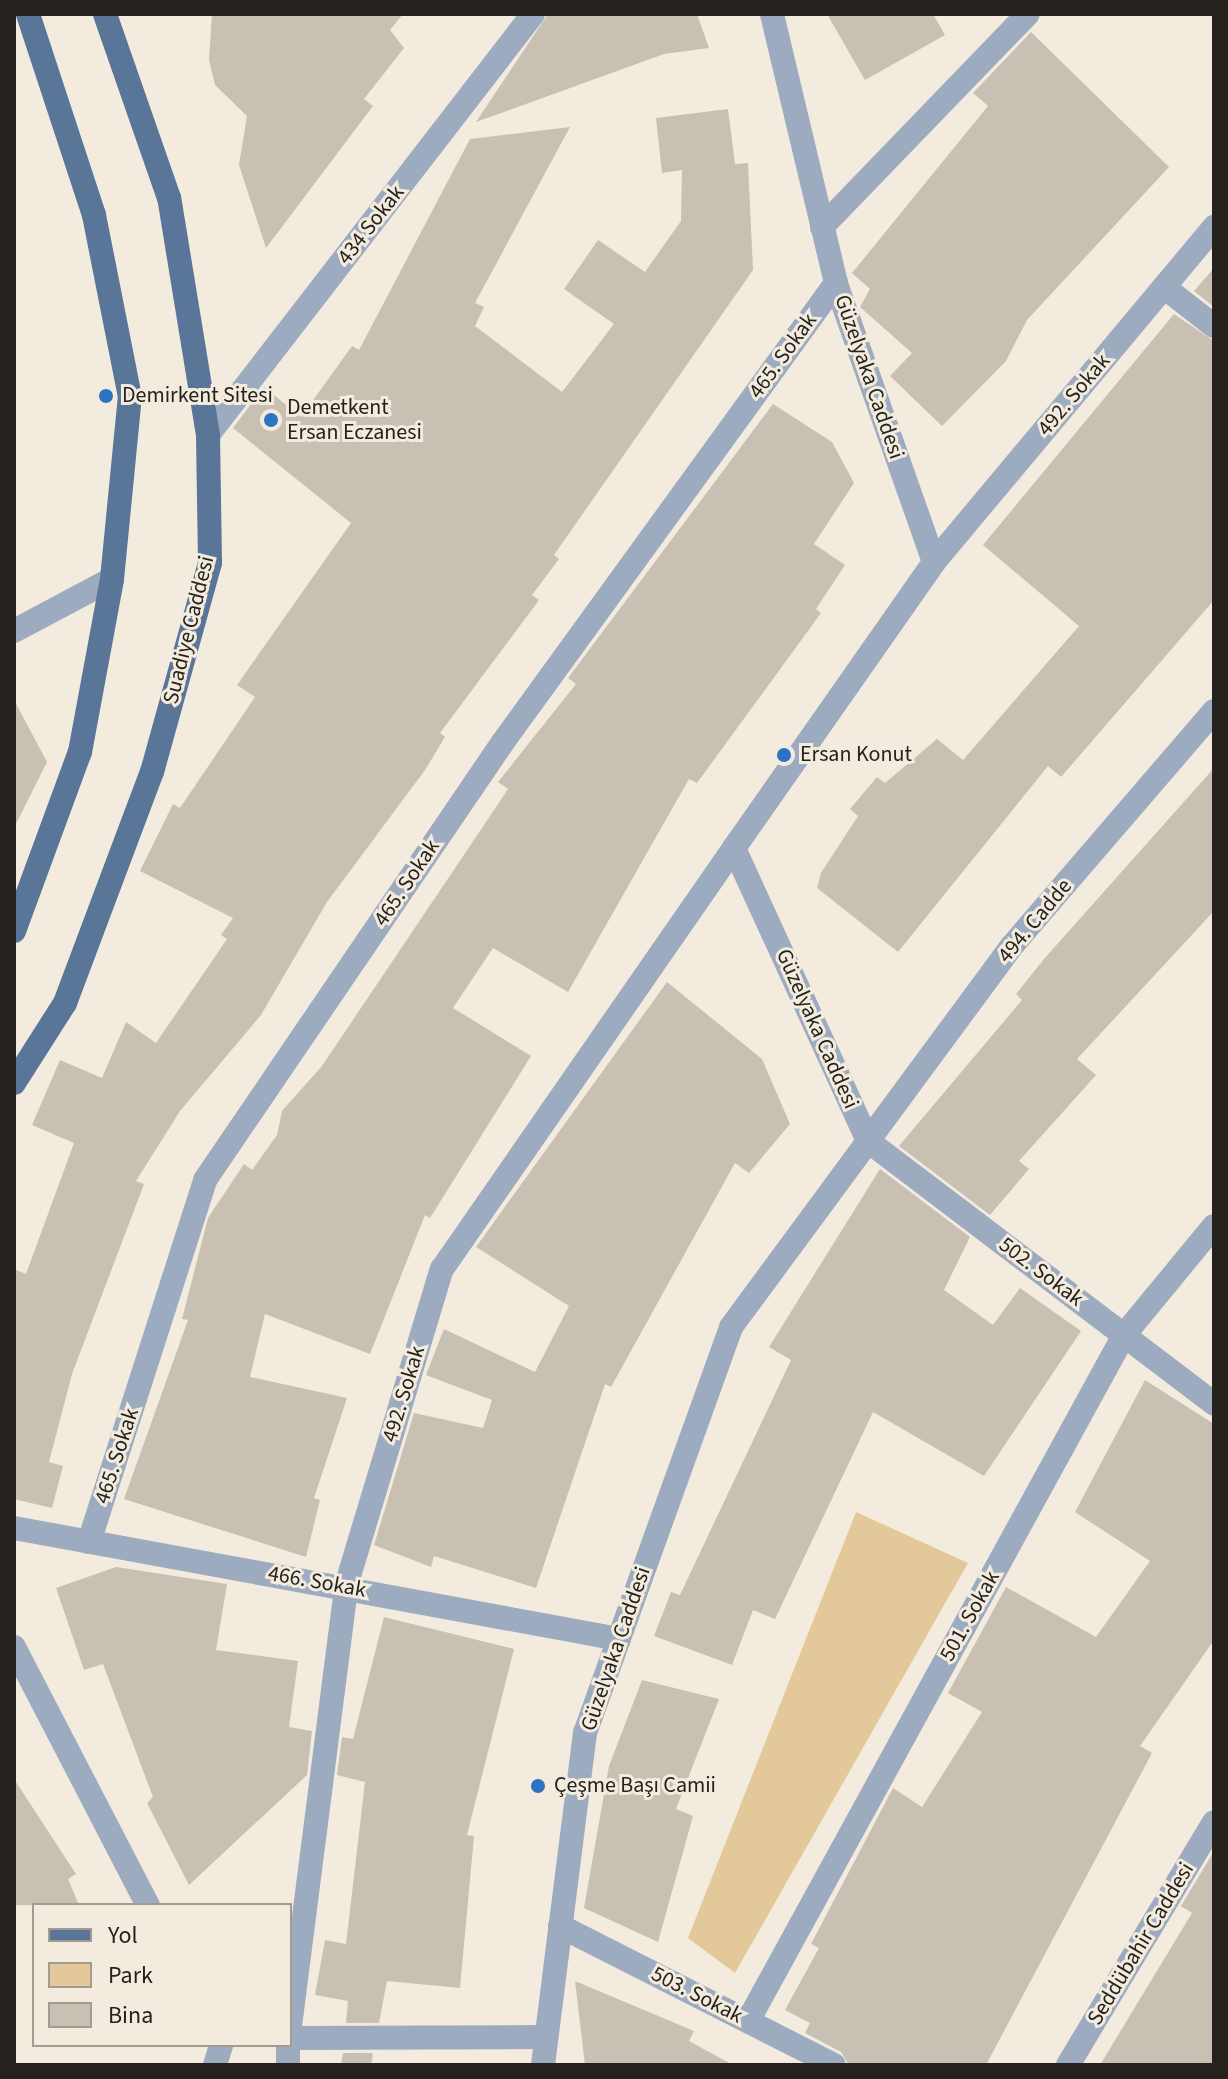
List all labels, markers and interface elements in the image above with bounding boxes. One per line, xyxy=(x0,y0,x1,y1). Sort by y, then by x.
street label: 434 Sokak xyxy=(332,180,410,270)
street label: Güzelyaka Caddesi xyxy=(829,291,909,463)
street label: 465. Sokak xyxy=(743,308,823,404)
street label: 492. Sokak xyxy=(1032,349,1116,441)
place label: Demirkent Sitesi xyxy=(122,383,273,409)
marker: Demirkent Sitesi xyxy=(97,387,115,405)
place label: Demetkent Ersan Eczanesi xyxy=(287,394,422,446)
marker: Demetkent Ersan Eczanesi xyxy=(262,411,280,429)
street label: Suadiye Caddesi xyxy=(158,553,220,707)
place label: Ersan Konut xyxy=(800,742,912,768)
marker: Ersan Konut xyxy=(775,746,793,764)
street label: 465. Sokak xyxy=(368,835,446,931)
street label: 494. Cadde xyxy=(992,874,1078,968)
street label: Güzelyaka Caddesi xyxy=(770,945,864,1113)
street label: 502. Sokak xyxy=(994,1232,1088,1312)
street label: 492. Sokak xyxy=(377,1343,431,1445)
street label: 465. Sokak xyxy=(89,1405,145,1507)
street label: 466. Sokak xyxy=(266,1560,368,1604)
street label: Güzelyaka Caddesi xyxy=(576,1563,656,1735)
street label: 501. Sokak xyxy=(934,1566,1006,1666)
place label: Çeşme Başı Camii xyxy=(554,1773,716,1799)
marker: Çeşme Başı Camii xyxy=(529,1777,547,1795)
street label: Seddübahir Caddesi xyxy=(1082,1858,1200,2030)
legend xyxy=(32,1903,292,2047)
text: Yol xyxy=(108,1918,138,1953)
text: Park xyxy=(108,1958,153,1993)
street label: 503. Sokak xyxy=(647,1961,747,2029)
text: Bina xyxy=(108,1998,153,2033)

